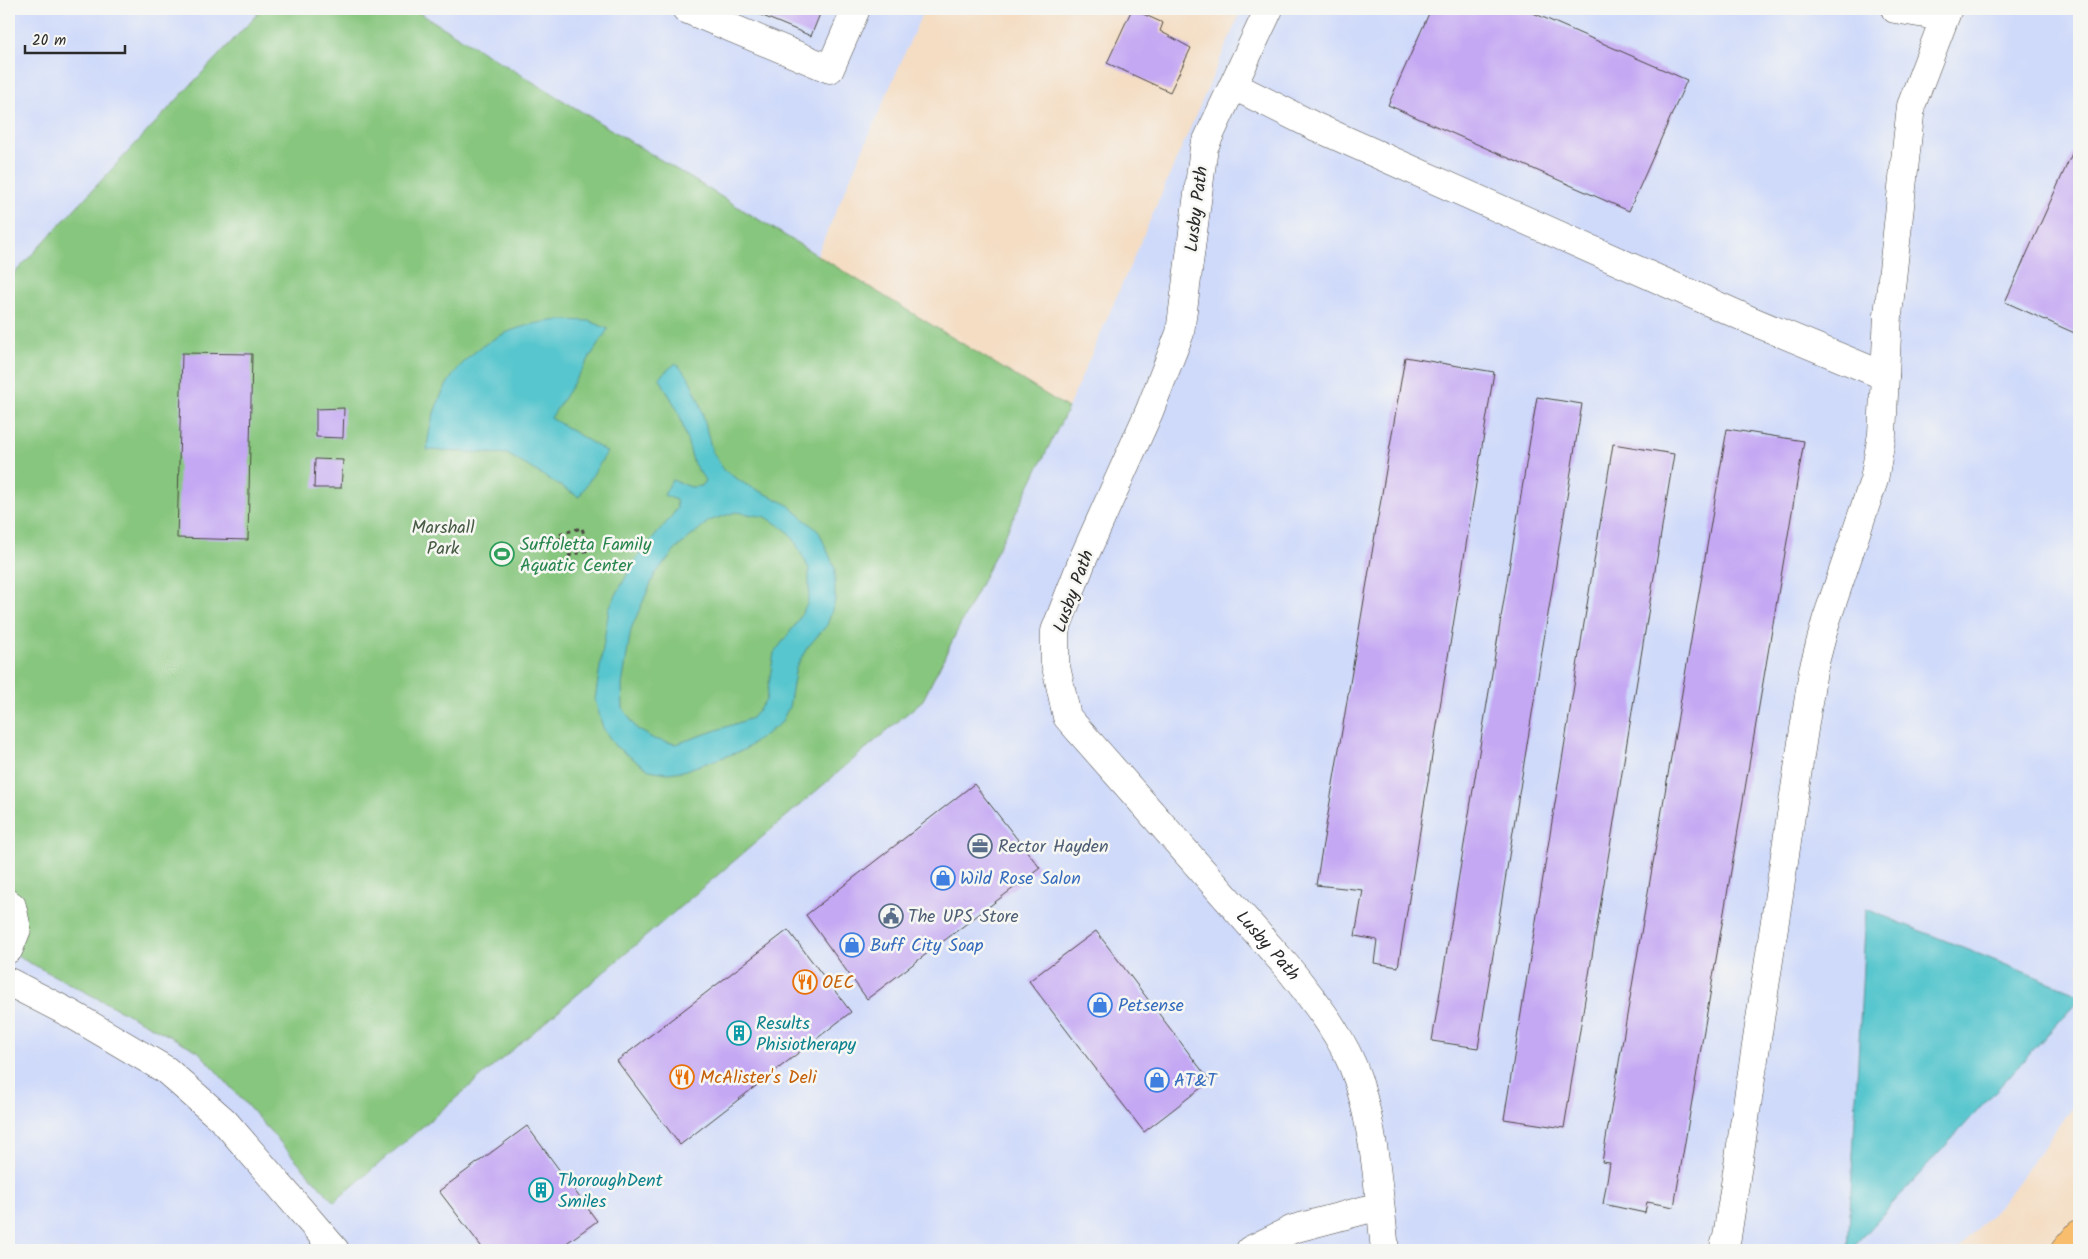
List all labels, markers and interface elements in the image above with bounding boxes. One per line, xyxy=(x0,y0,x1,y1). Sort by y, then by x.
scale bar xyxy=(25,22,125,54)
text: 20 m xyxy=(32,29,66,53)
street label: Lusby Path xyxy=(1178,165,1217,254)
park label: Marshall Park xyxy=(411,514,475,564)
place label: Suffoletta Family Aquatic Center xyxy=(520,531,652,581)
sports icon: Suffoletta Family Aquatic Center xyxy=(489,541,515,567)
street label: Lusby Path xyxy=(1046,546,1103,637)
office icon: Rector Hayden xyxy=(967,833,993,859)
place label: Rector Hayden xyxy=(998,833,1109,862)
shop icon: Wild Rose Salon xyxy=(930,865,956,891)
place label: Wild Rose Salon xyxy=(960,865,1081,894)
public building icon: The UPS Store xyxy=(878,903,904,929)
place label: The UPS Store xyxy=(908,903,1019,932)
street label: Lusby Path xyxy=(1228,904,1306,988)
shop icon: Buff City Soap xyxy=(839,932,865,958)
place label: Buff City Soap xyxy=(870,932,984,961)
restaurant icon: OEC xyxy=(792,969,818,995)
place label: OEC xyxy=(822,969,854,998)
shop icon: Petsense xyxy=(1087,992,1113,1018)
place label: Petsense xyxy=(1118,992,1184,1021)
place label: Results Phisiotherapy xyxy=(756,1010,857,1060)
building icon: Results Phisiotherapy xyxy=(726,1020,752,1046)
restaurant icon: McAlister's Deli xyxy=(669,1064,695,1090)
place label: McAlister's Deli xyxy=(700,1064,817,1093)
shop icon: AT&T xyxy=(1144,1067,1170,1093)
place label: AT&T xyxy=(1174,1067,1218,1096)
place label: ThoroughDent Smiles xyxy=(558,1167,664,1217)
building icon: ThoroughDent Smiles xyxy=(528,1177,554,1203)

